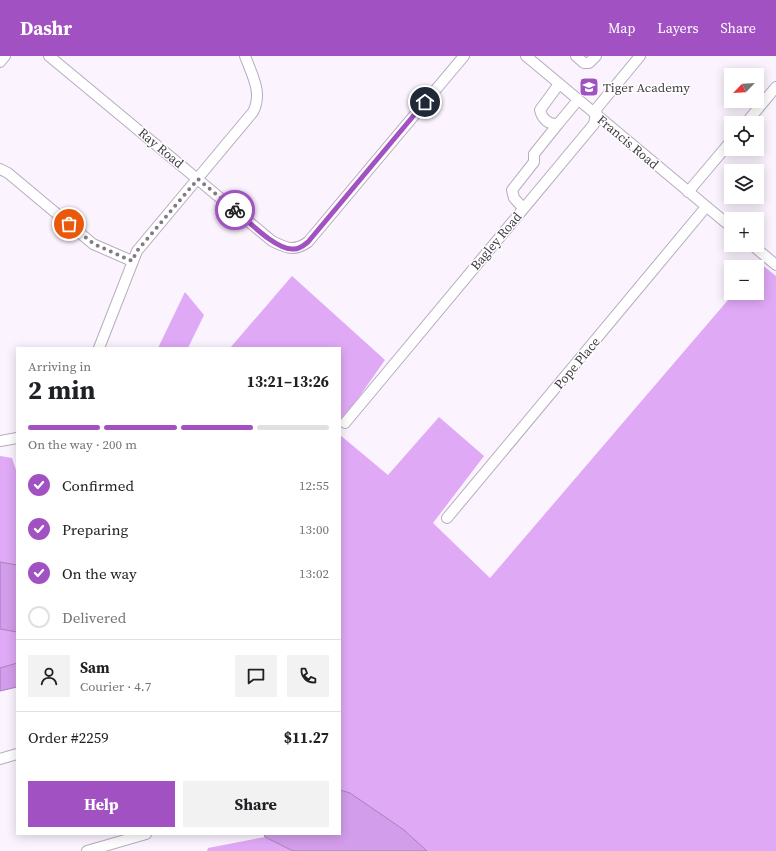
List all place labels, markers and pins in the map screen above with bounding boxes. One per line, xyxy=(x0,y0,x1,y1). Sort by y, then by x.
school or university icon: Tiger Academy xyxy=(578,76,600,98)
place label: Tiger Academy xyxy=(603,79,690,96)
pin xyxy=(408,85,442,119)
pin xyxy=(52,207,86,241)

